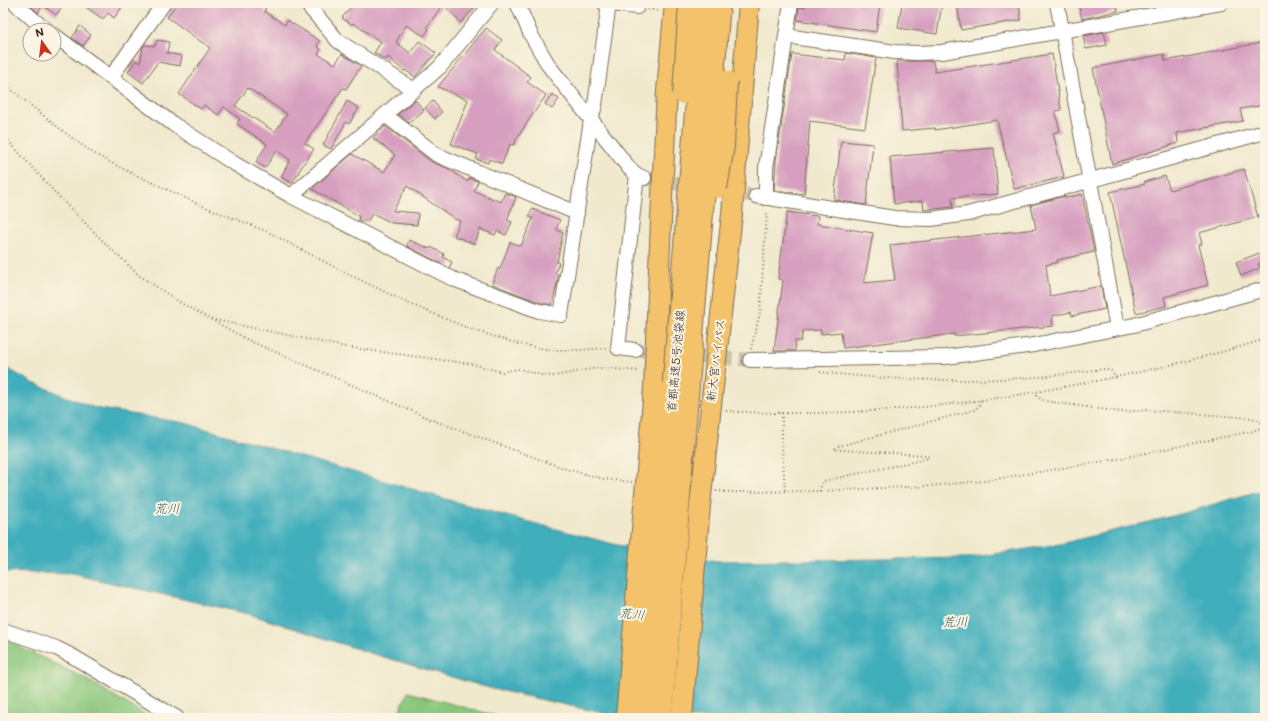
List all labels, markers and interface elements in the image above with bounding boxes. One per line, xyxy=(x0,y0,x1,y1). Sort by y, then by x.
north arrow xyxy=(22,22,62,62)
text: N xyxy=(34,24,45,40)
street label: 首都高速5号池袋線 xyxy=(663,309,687,413)
street label: 新大宮バイパス xyxy=(702,317,728,403)
water label: 荒川 xyxy=(154,499,180,516)
water label: 荒川 xyxy=(618,603,646,623)
water label: 荒川 xyxy=(942,612,968,630)

